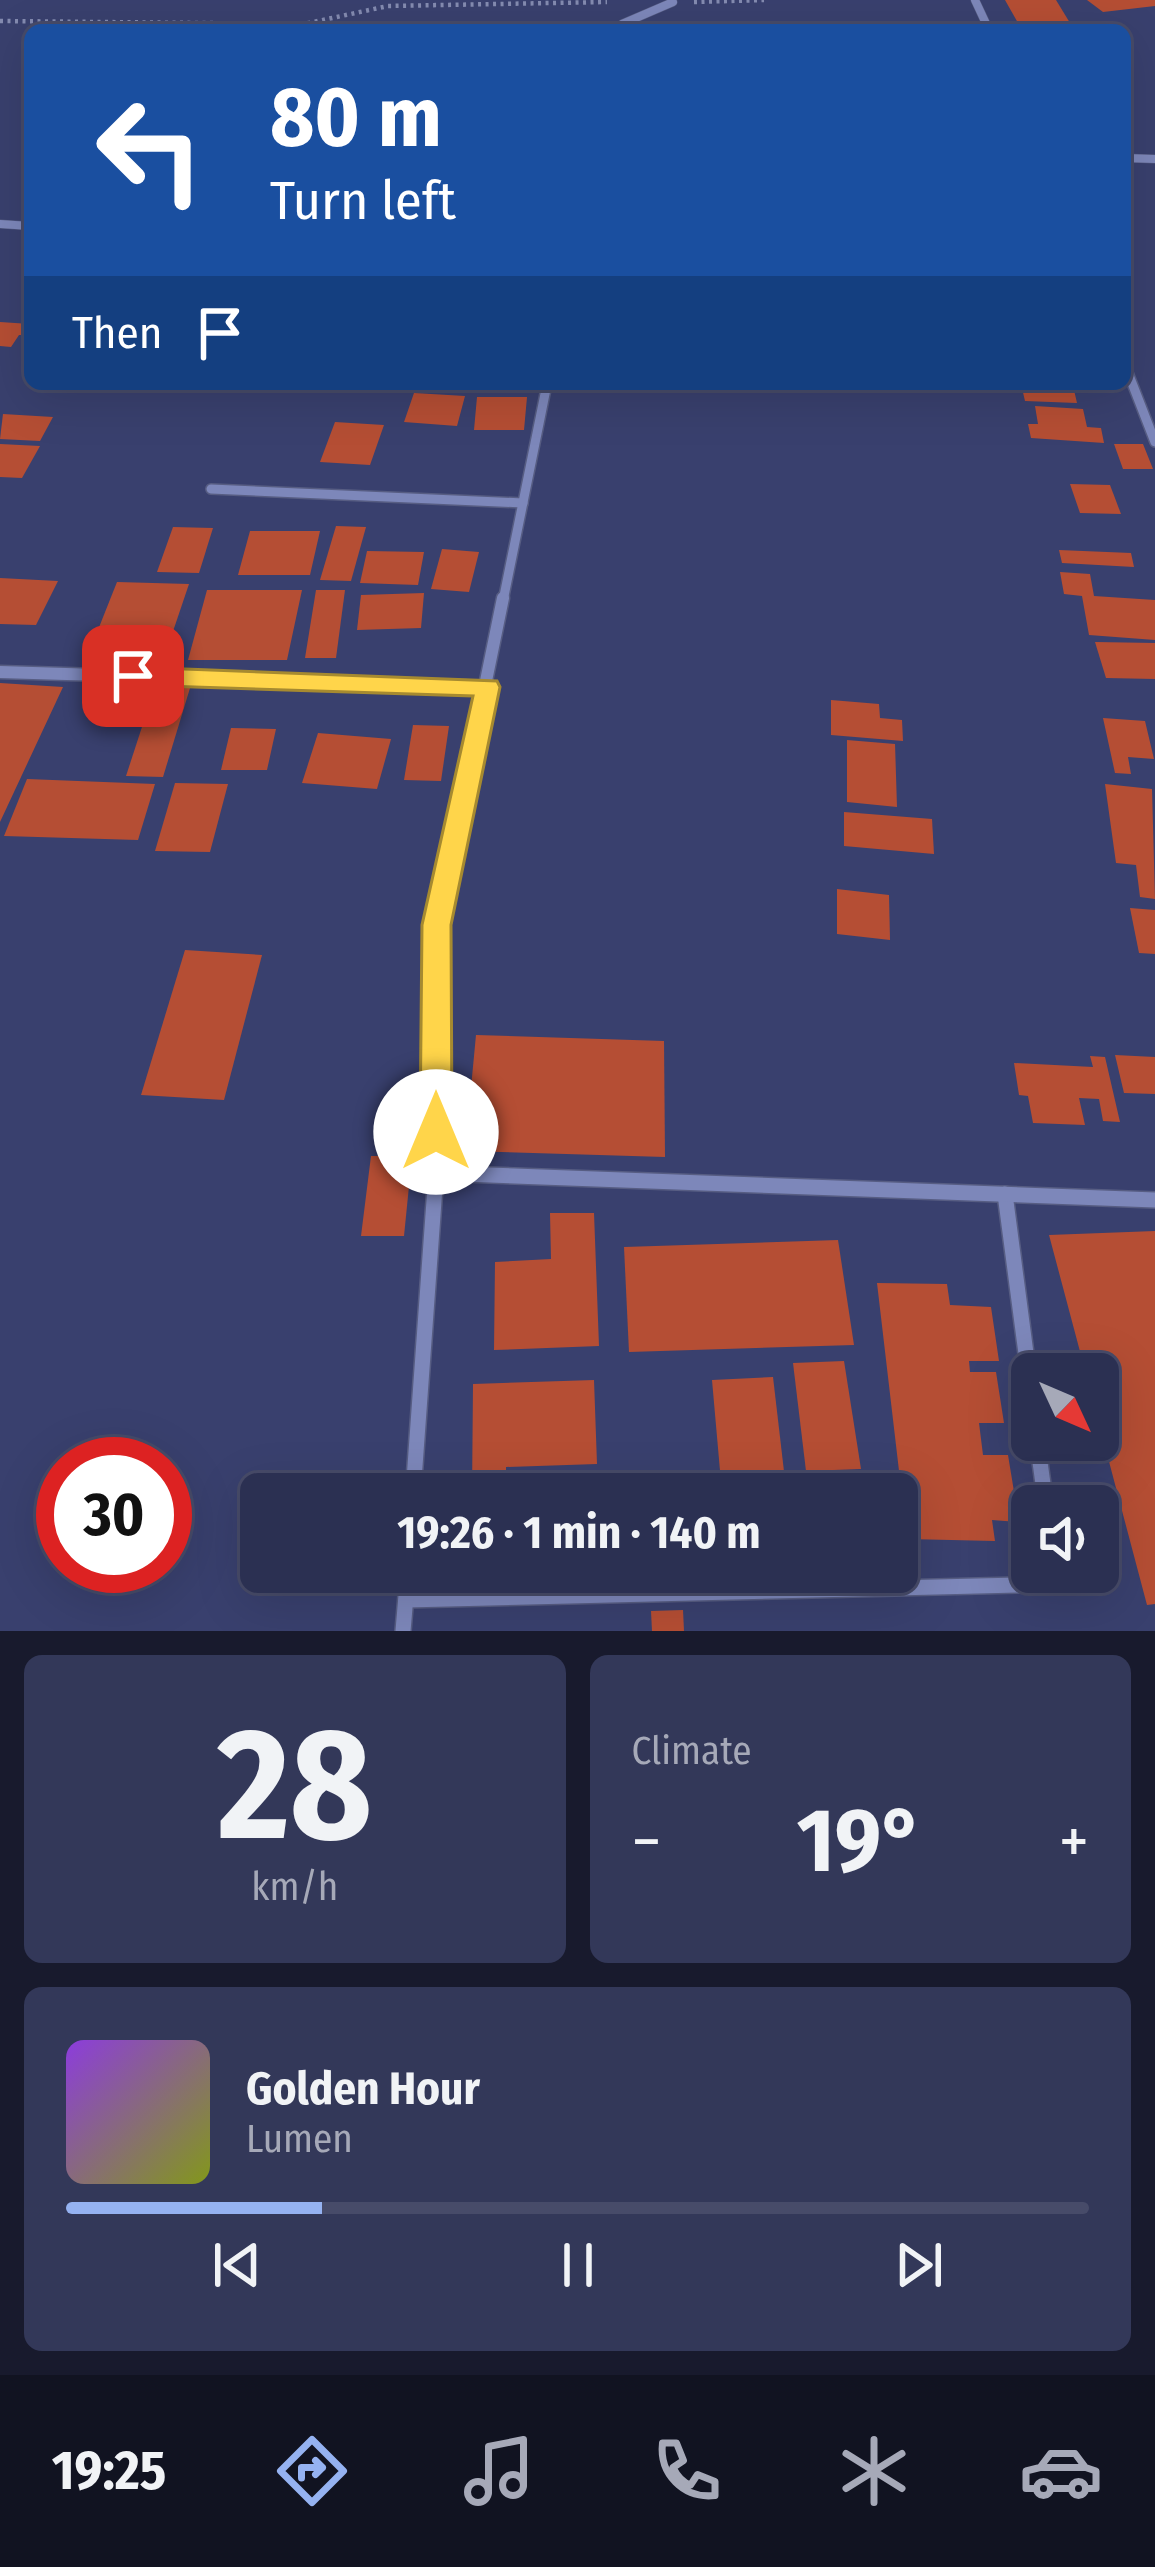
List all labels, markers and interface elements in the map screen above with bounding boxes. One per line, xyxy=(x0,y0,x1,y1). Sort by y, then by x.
text: 80 m xyxy=(270,67,442,168)
icon: left xyxy=(72,72,228,228)
text: Turn left xyxy=(270,169,456,233)
icon: arrive xyxy=(187,300,253,366)
text: Then xyxy=(72,306,163,360)
pin xyxy=(82,625,184,727)
icon: arrive xyxy=(100,643,166,709)
position arrow xyxy=(373,1069,499,1195)
north arrow xyxy=(1011,1353,1119,1461)
map controls xyxy=(1011,1353,1119,1593)
speed limit sign: 30 xyxy=(36,1437,192,1593)
button: sound xyxy=(1011,1485,1119,1593)
text: 19:26 · 1 min · 140 m xyxy=(397,1506,761,1560)
text: 28 xyxy=(217,1692,372,1879)
text: Climate xyxy=(632,1728,752,1774)
text: 19° xyxy=(797,1787,923,1895)
text: − xyxy=(632,1802,661,1881)
text: + xyxy=(1059,1802,1089,1881)
text: km/h xyxy=(251,1864,338,1910)
text: Golden Hour xyxy=(246,2062,480,2116)
text: Lumen xyxy=(246,2116,353,2162)
icon: previous xyxy=(204,2232,270,2298)
icon: pause xyxy=(545,2232,611,2298)
icon: next xyxy=(886,2232,952,2298)
icon: directions xyxy=(270,2429,354,2513)
icon: music xyxy=(457,2429,541,2513)
icon: phone xyxy=(645,2429,729,2513)
icon: climate xyxy=(832,2429,916,2513)
icon: car xyxy=(1019,2429,1103,2513)
text: 19:25 xyxy=(52,2439,166,2503)

